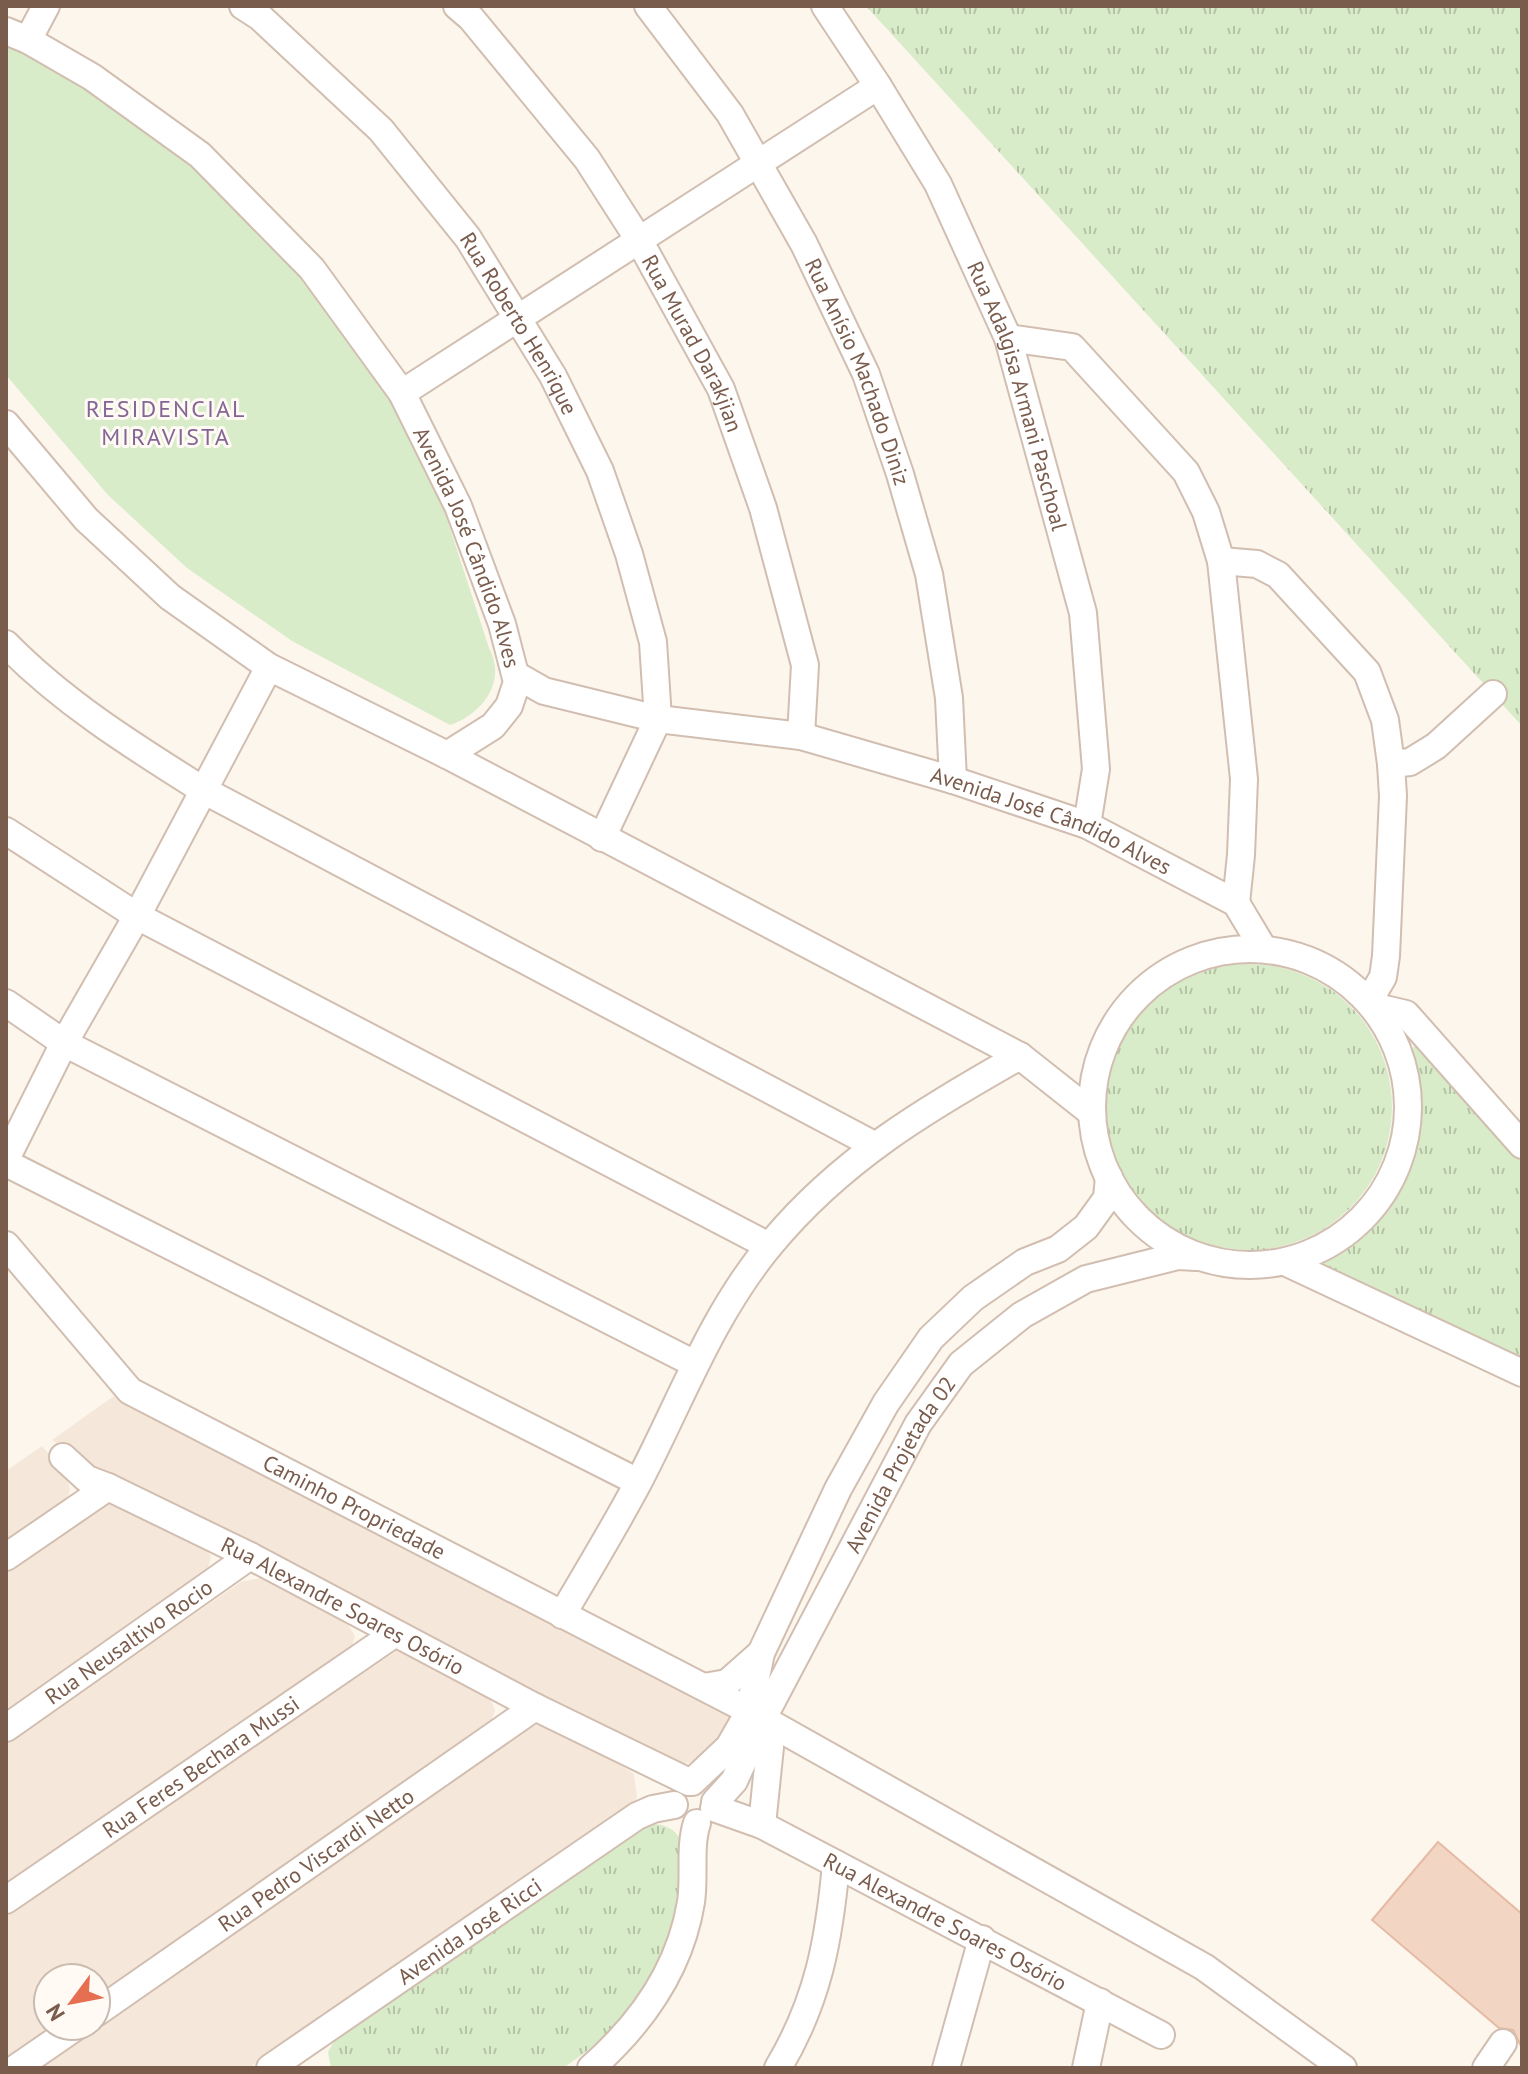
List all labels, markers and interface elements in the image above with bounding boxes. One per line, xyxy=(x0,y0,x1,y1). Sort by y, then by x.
street label: Rua Roberto Henrique xyxy=(454,227,584,419)
street label: Rua Murad Darakjian xyxy=(636,250,749,436)
street label: Rua Anísio Machado Diniz xyxy=(799,253,916,488)
street label: Rua Adalgisa Armani Paschoal xyxy=(961,257,1074,534)
district label: RESIDENCIAL MIRAVISTA xyxy=(86,393,246,452)
street label: Avenida José Cândido Alves xyxy=(407,422,527,671)
street label: Avenida José Cândido Alves xyxy=(928,760,1176,881)
street label: Avenida Projetada 02 xyxy=(839,1371,962,1558)
street label: Caminho Propriedade xyxy=(258,1448,450,1566)
street label: Rua Alexandre Soares Osório xyxy=(217,1530,469,1681)
street label: Rua Neusaltivo Rocio xyxy=(39,1573,218,1710)
street label: Rua Feres Bechara Mussi xyxy=(97,1689,304,1844)
street label: Rua Pedro Viscardi Netto xyxy=(212,1782,419,1938)
street label: Rua Alexandre Soares Osório xyxy=(819,1846,1072,1997)
street label: Avenida José Ricci xyxy=(392,1872,547,1990)
north arrow xyxy=(32,1962,112,2042)
text: N xyxy=(39,1999,71,2026)

